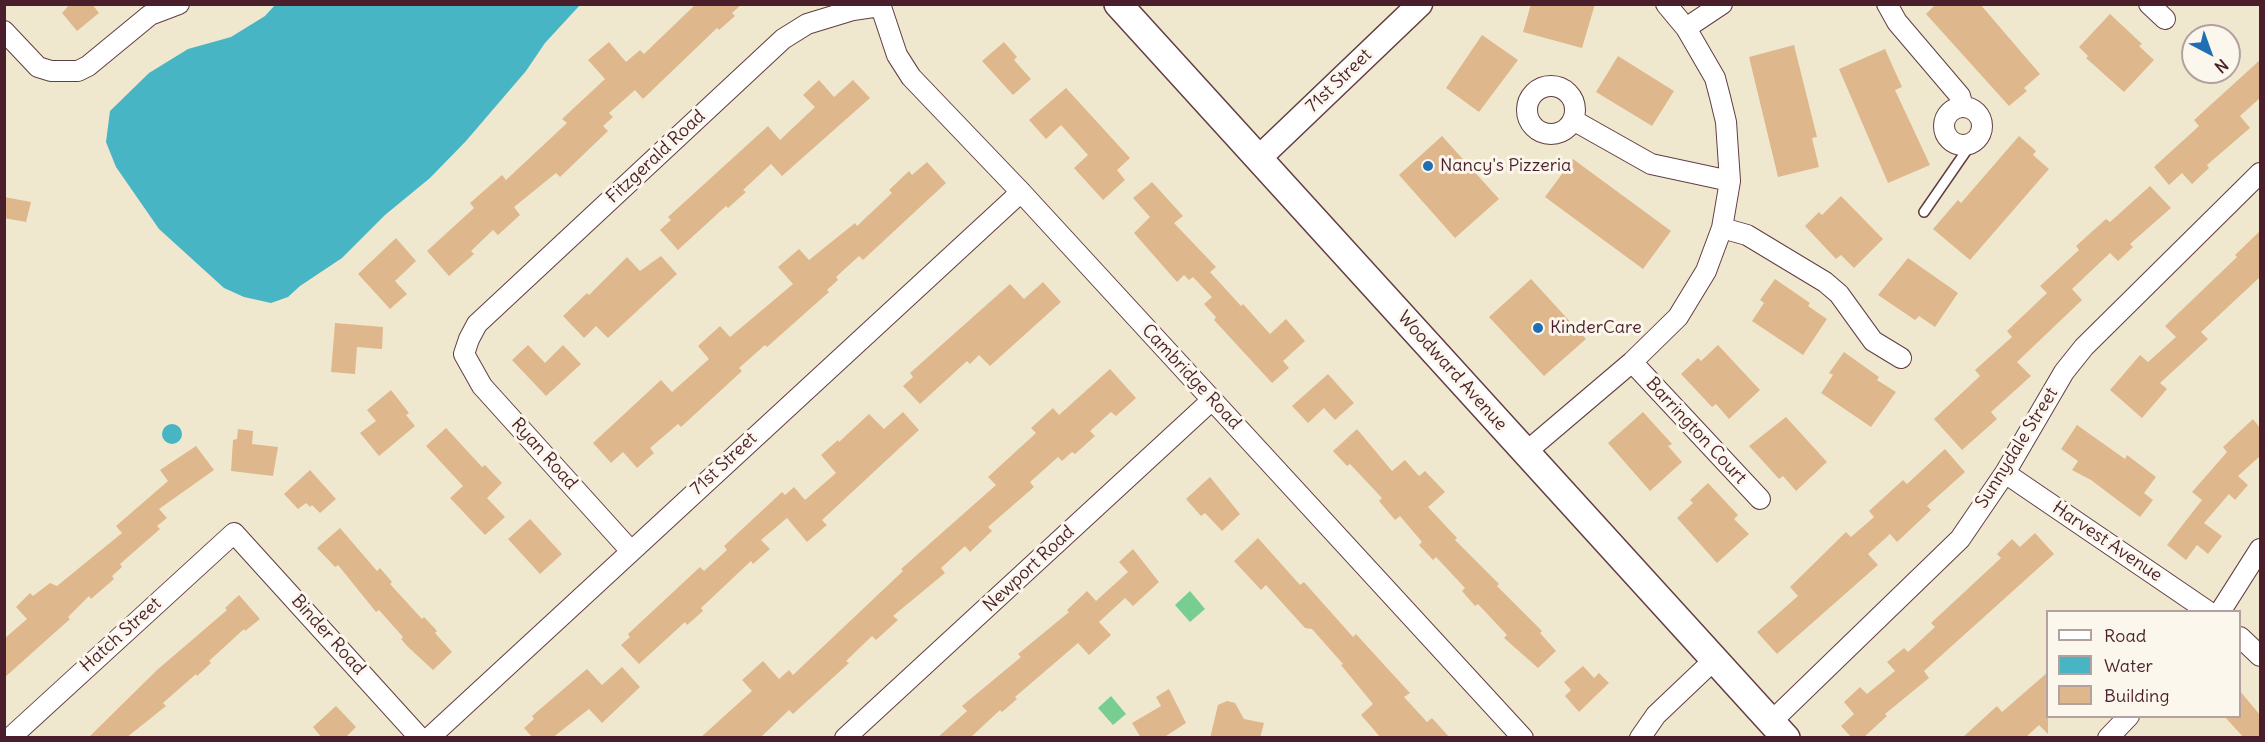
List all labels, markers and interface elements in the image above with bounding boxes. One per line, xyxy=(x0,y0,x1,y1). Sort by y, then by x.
north arrow xyxy=(2181,24,2241,84)
street label: 71st Street xyxy=(1302,45,1376,117)
text: N xyxy=(2211,55,2232,77)
street label: Fitzgerald Road xyxy=(602,106,710,208)
place label: Nancy's Pizzeria xyxy=(1440,155,1571,177)
marker: Nancy's Pizzeria xyxy=(1421,159,1435,173)
street label: Woodward Avenue xyxy=(1393,307,1511,435)
place label: KinderCare xyxy=(1550,317,1642,339)
street label: Cambridge Road xyxy=(1137,320,1245,434)
marker: KinderCare xyxy=(1531,321,1545,335)
street label: Barrington Court xyxy=(1641,373,1751,489)
street label: Sunnydale Street xyxy=(1971,384,2063,512)
street label: Ryan Road xyxy=(506,414,582,494)
street label: 71st Street xyxy=(686,428,762,500)
street label: Harvest Avenue xyxy=(2048,497,2166,587)
street label: Newport Road xyxy=(979,521,1079,617)
street label: Binder Road xyxy=(286,591,370,679)
street label: Hatch Street xyxy=(76,593,166,677)
legend xyxy=(2046,610,2241,718)
text: Road xyxy=(2104,624,2146,647)
text: Water xyxy=(2104,654,2153,677)
text: Building xyxy=(2104,684,2169,707)

